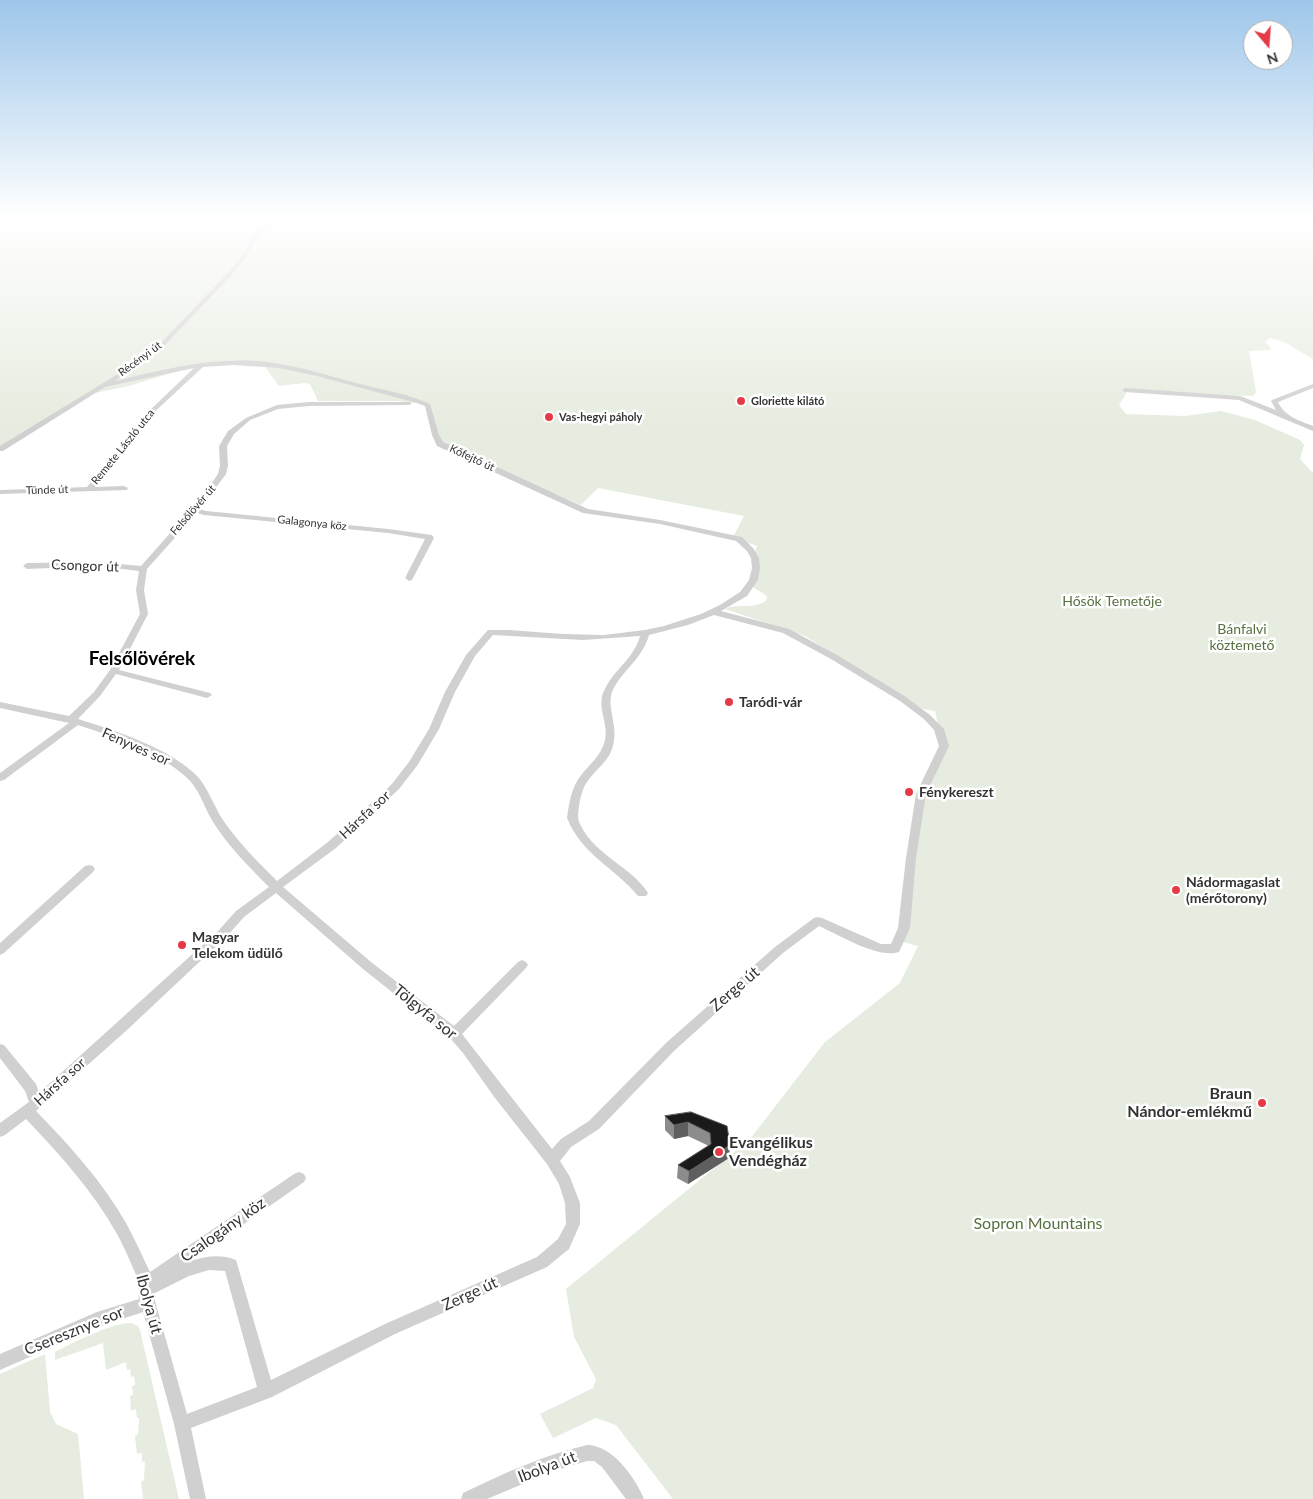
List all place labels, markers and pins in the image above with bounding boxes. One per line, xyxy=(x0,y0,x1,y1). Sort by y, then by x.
place label: Gloriette kilátó xyxy=(751,394,824,408)
marker: Gloriette kilátó xyxy=(735,395,747,407)
place label: Vas-hegyi páholy xyxy=(559,410,642,424)
marker: Vas-hegyi páholy xyxy=(543,411,555,423)
place label: Taródi-vár xyxy=(739,694,802,710)
marker: Taródi-vár xyxy=(723,696,735,708)
place label: Fénykereszt xyxy=(919,784,994,800)
marker: Fénykereszt xyxy=(903,786,915,798)
place label: Nádormagaslat (mérőtorony) xyxy=(1186,874,1280,906)
marker: Nádormagaslat (mérőtorony) xyxy=(1170,884,1182,896)
place label: Magyar Telekom üdülő xyxy=(192,929,283,962)
marker: Magyar Telekom üdülő xyxy=(176,939,188,951)
place label: Braun Nándor-emlékmű xyxy=(1127,1084,1252,1122)
marker: Braun Nándor-emlékmű xyxy=(1256,1097,1268,1109)
place label: Evangélikus Vendégház xyxy=(729,1133,813,1171)
marker: Evangélikus Vendégház xyxy=(713,1146,725,1158)

